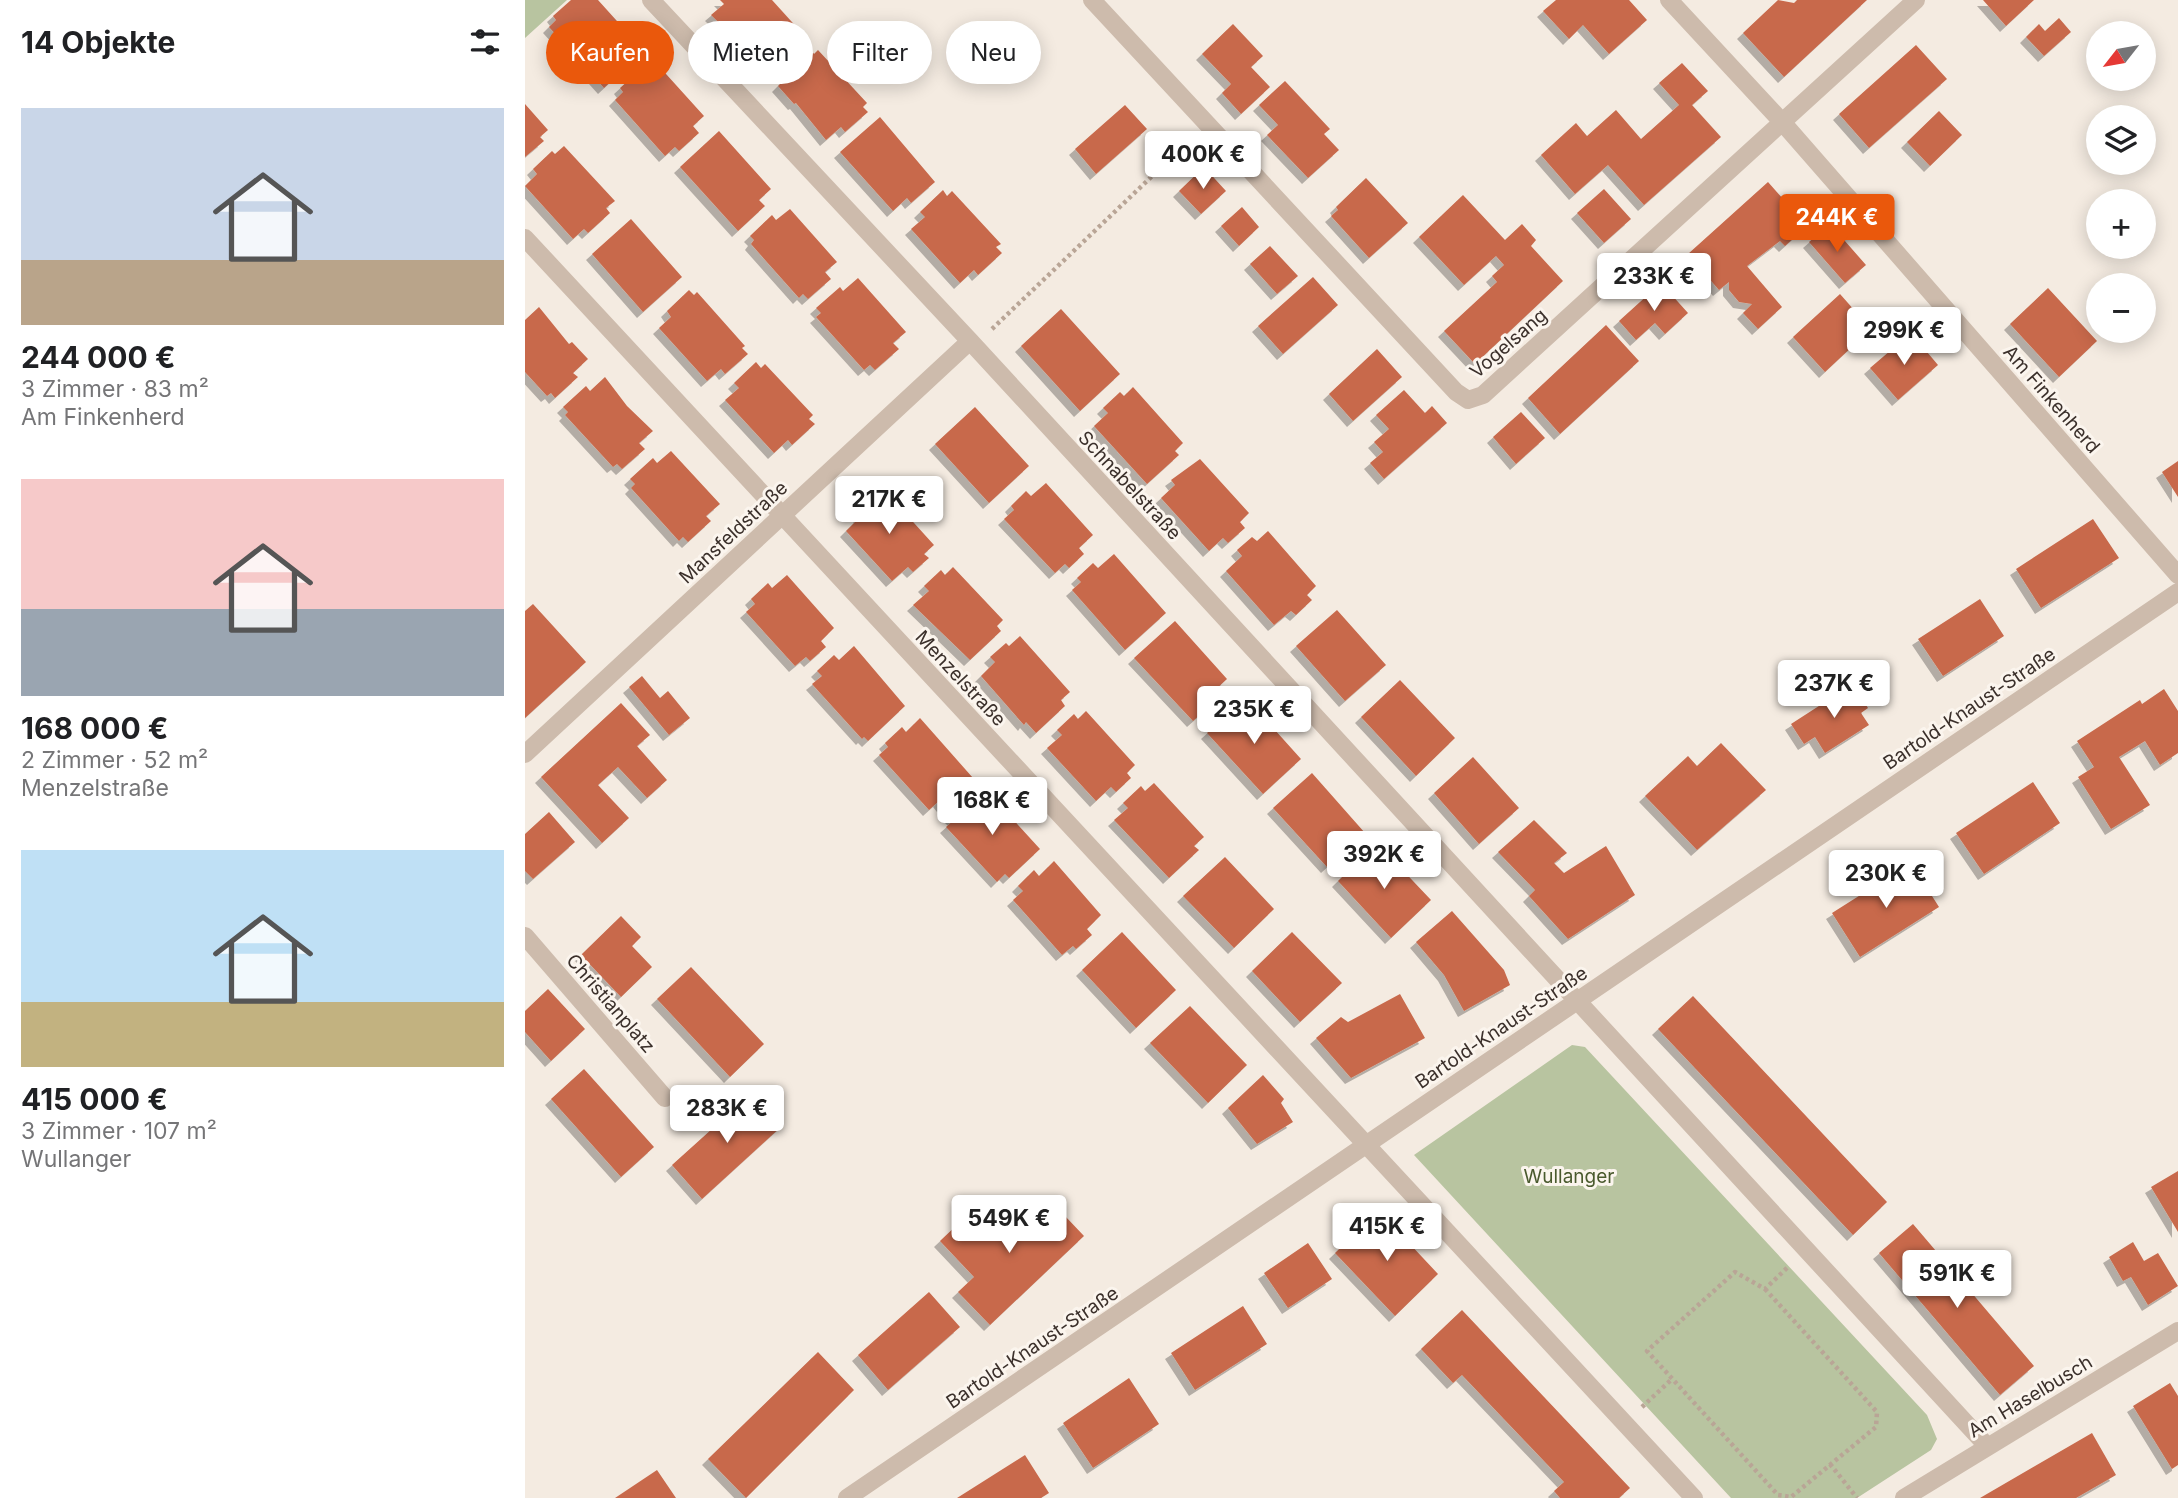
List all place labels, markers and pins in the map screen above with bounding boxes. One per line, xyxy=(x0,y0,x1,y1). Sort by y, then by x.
pin: 400K € xyxy=(1146,132,1260,191)
pin: 244K € xyxy=(1780,194,1894,254)
pin: 233K € xyxy=(1597,254,1711,313)
pin: 299K € xyxy=(1847,308,1961,367)
pin: 217K € xyxy=(832,476,946,536)
pin: 237K € xyxy=(1777,660,1891,720)
pin: 235K € xyxy=(1197,686,1311,746)
pin: 168K € xyxy=(935,778,1049,837)
pin: 392K € xyxy=(1327,832,1441,891)
pin: 230K € xyxy=(1829,850,1943,910)
pin: 283K € xyxy=(670,1086,784,1145)
pin: 549K € xyxy=(952,1196,1066,1255)
pin: 415K € xyxy=(1330,1204,1444,1263)
pin: 591K € xyxy=(1900,1250,2014,1310)

